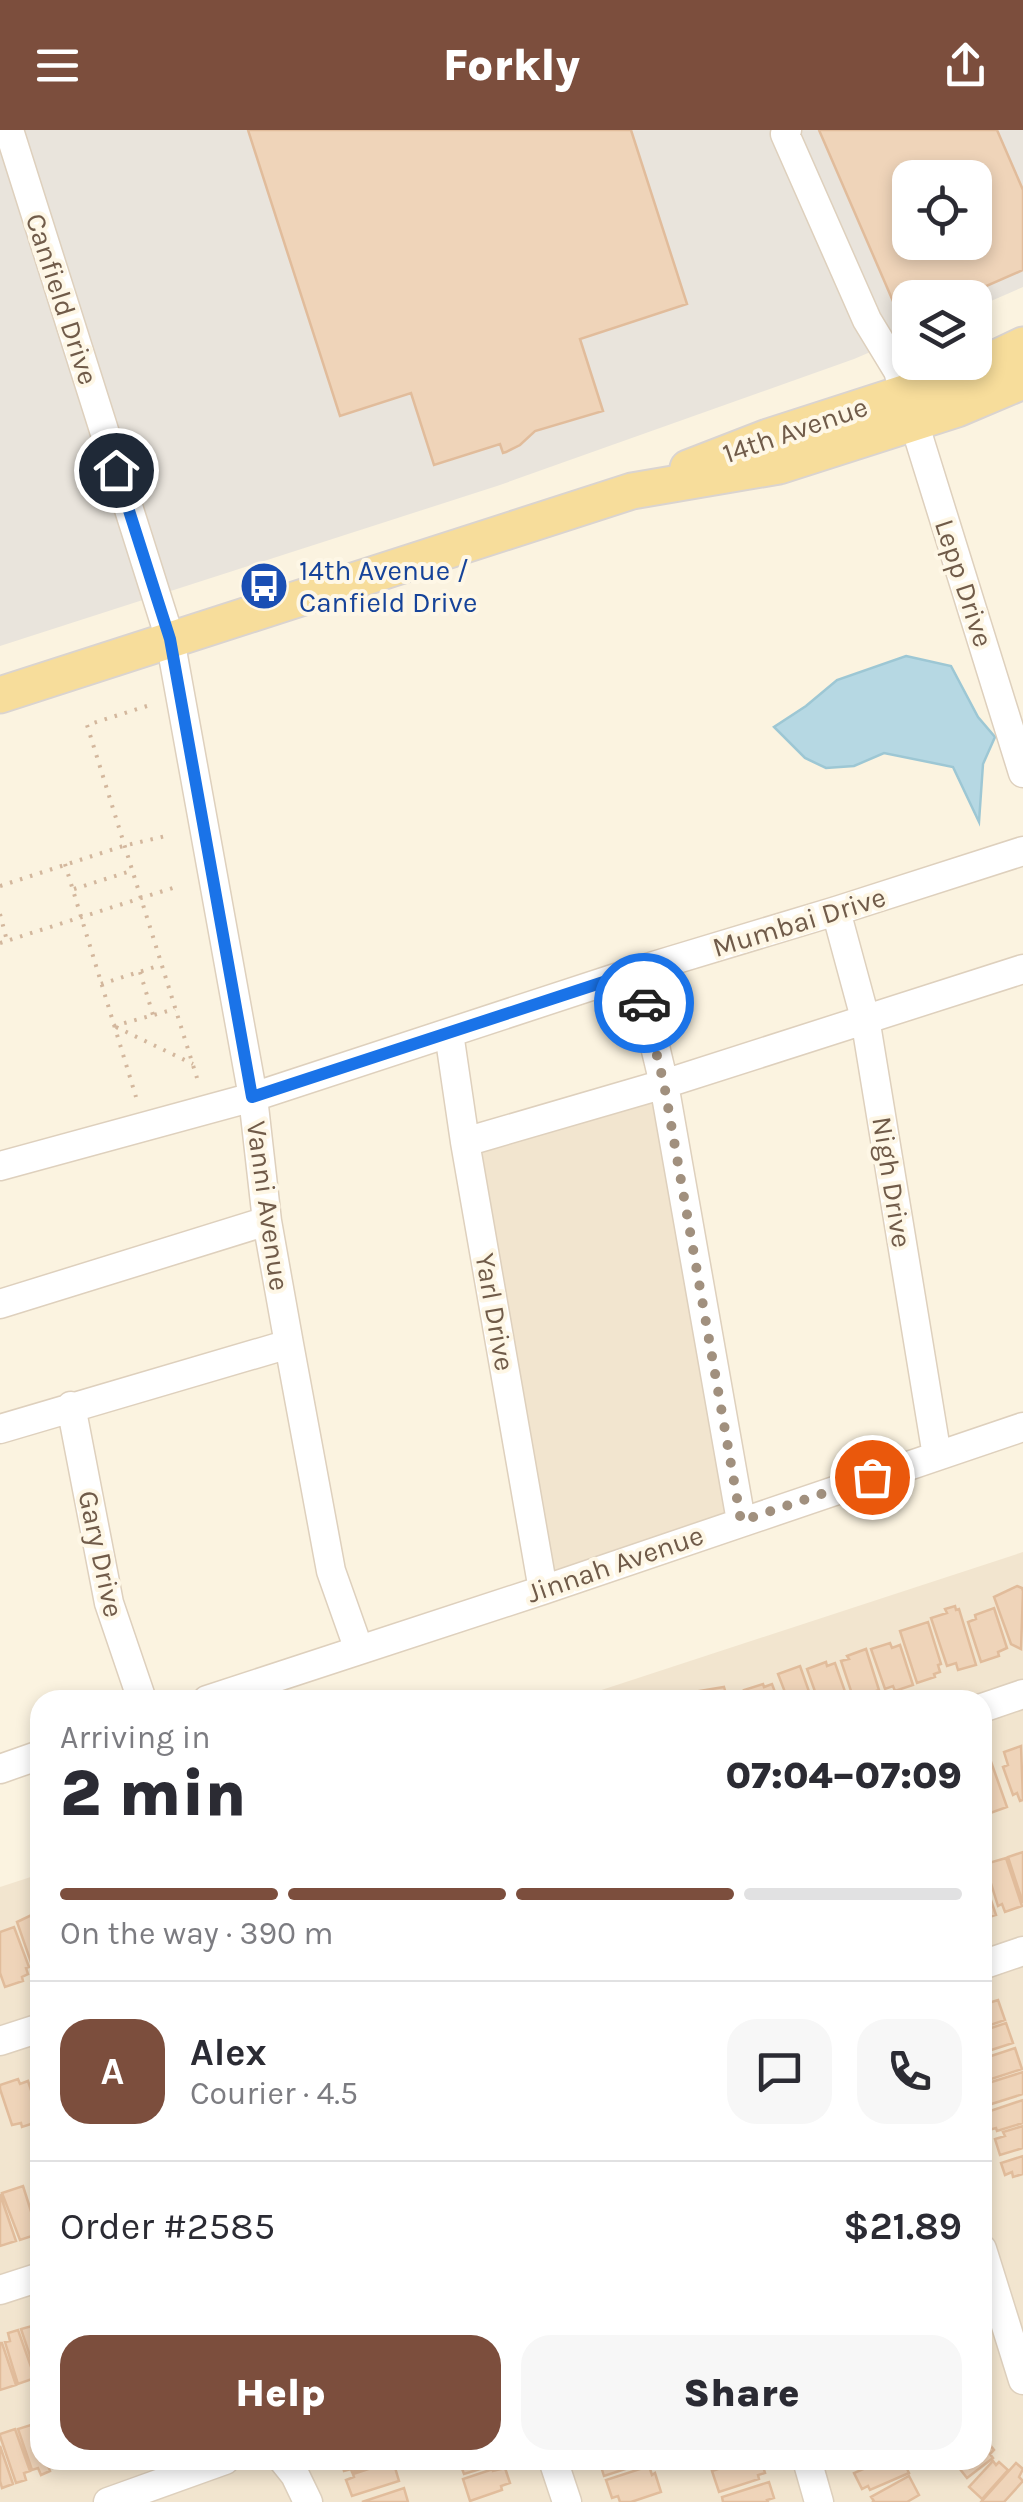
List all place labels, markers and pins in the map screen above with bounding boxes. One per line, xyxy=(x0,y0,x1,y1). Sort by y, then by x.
pin xyxy=(74,428,159,513)
place label: 14th Avenue / Canfield Drive xyxy=(299,554,477,619)
bus stop icon: 14th Avenue / Canfield Drive xyxy=(238,560,290,612)
pin xyxy=(830,1435,915,1520)

